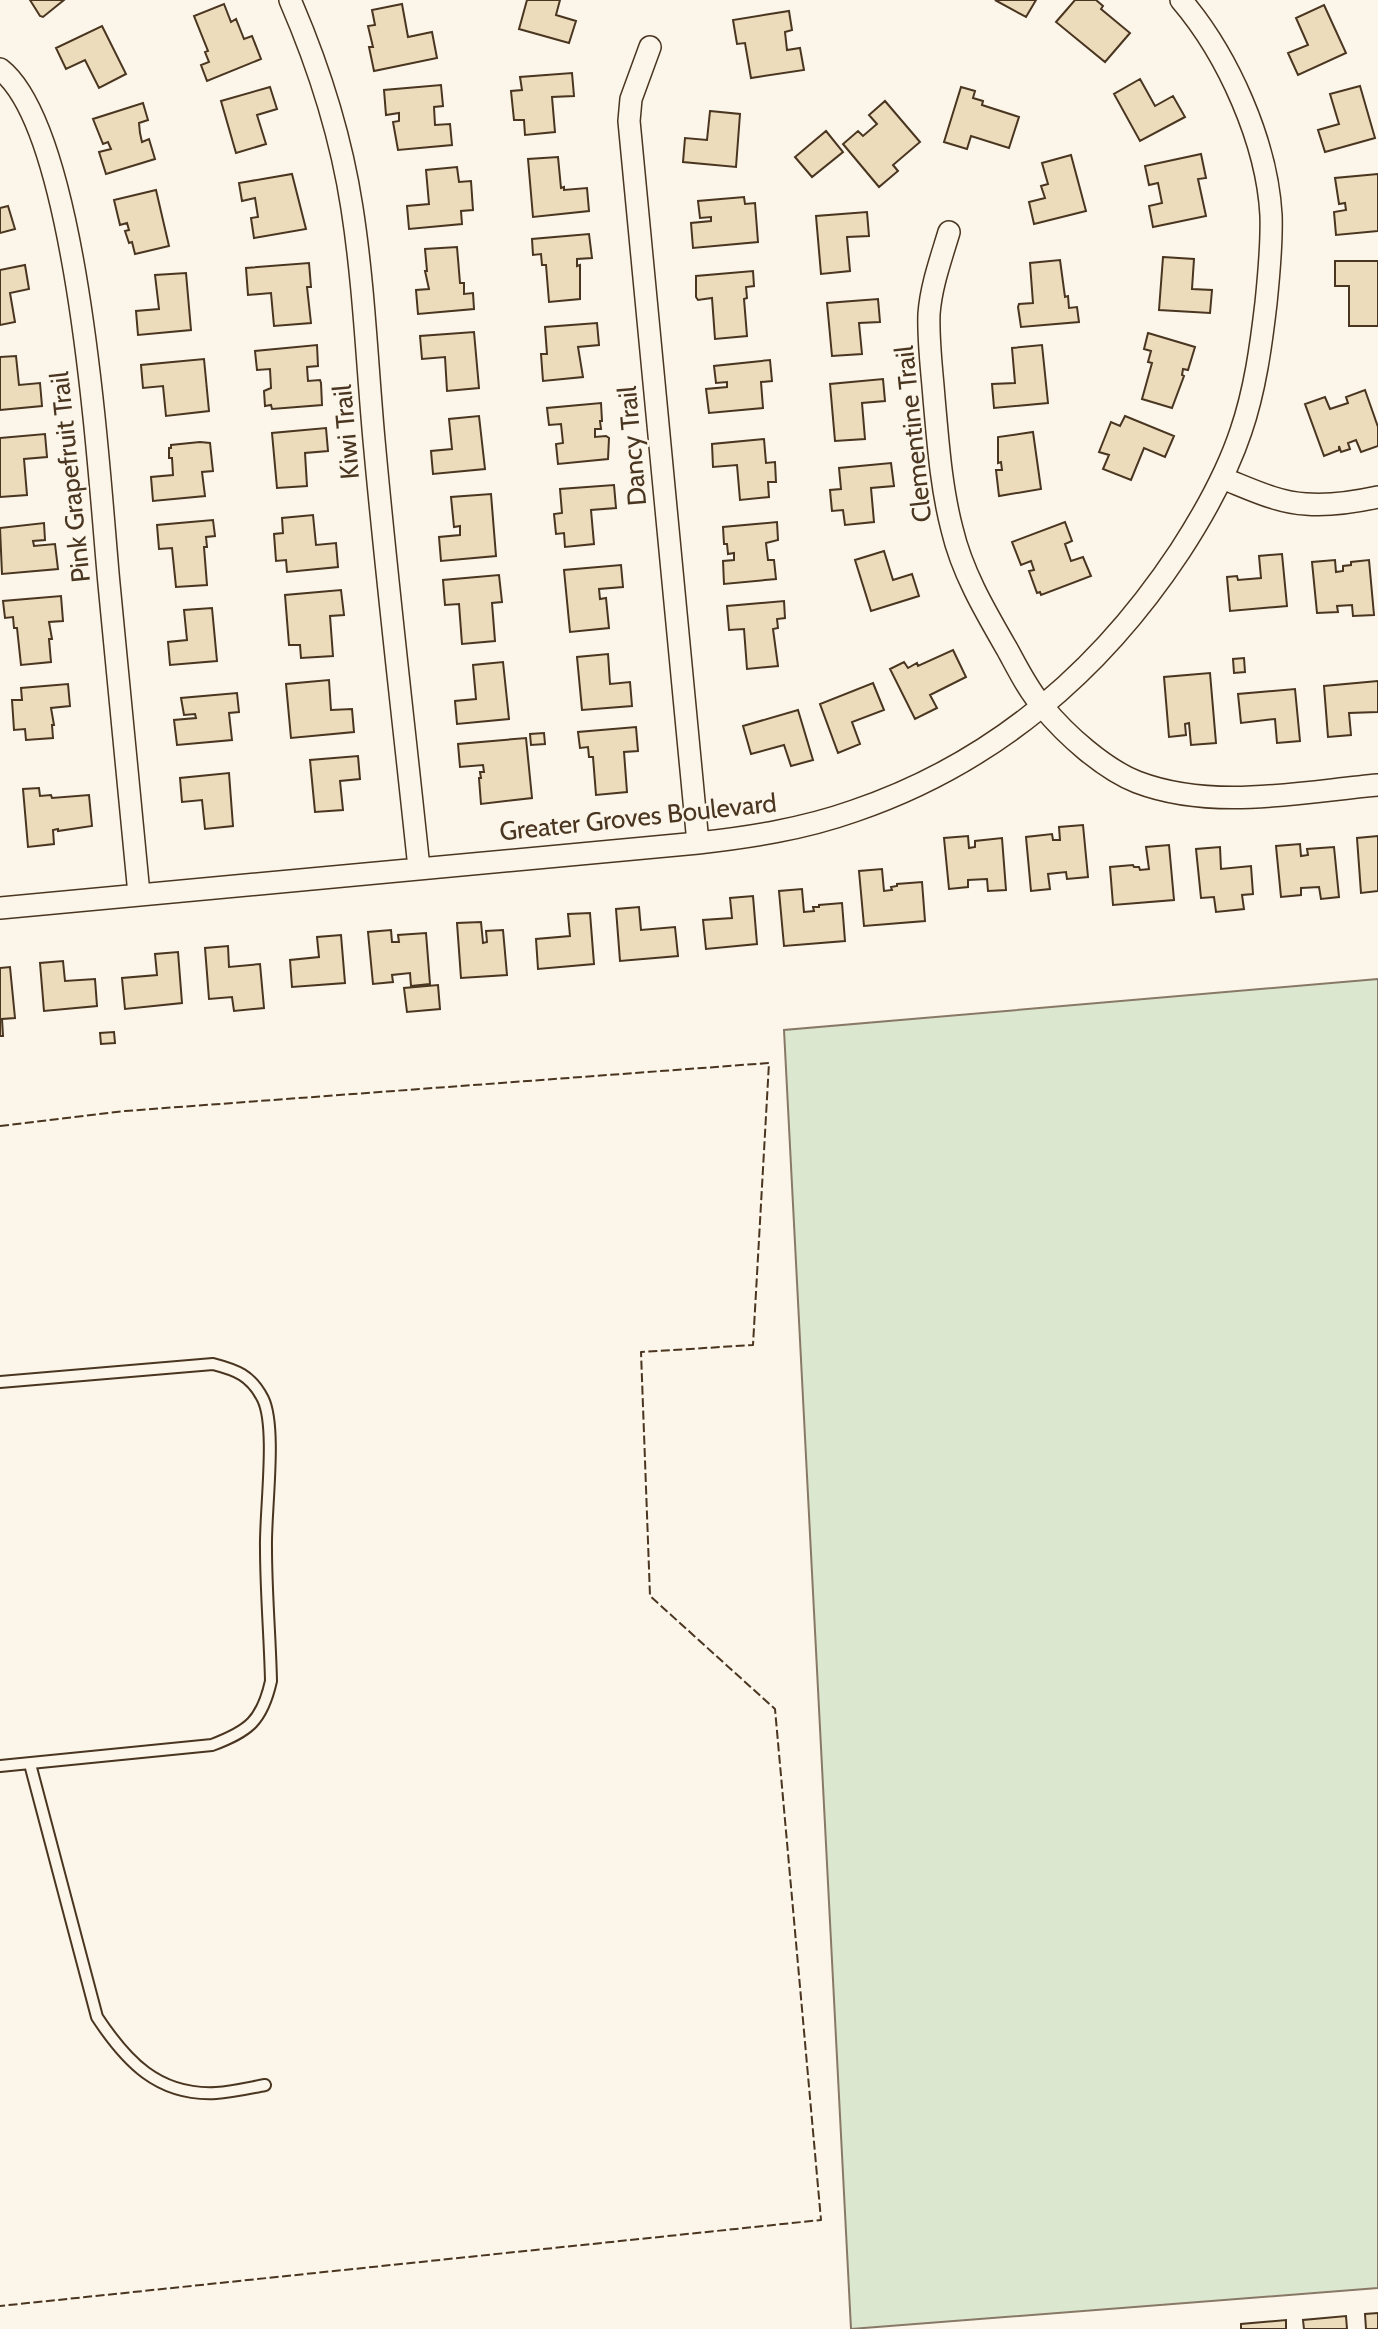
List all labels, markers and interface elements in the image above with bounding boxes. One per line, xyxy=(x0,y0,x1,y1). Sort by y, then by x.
street label: Clementine Trail xyxy=(888,344,938,524)
street label: Pink Grapefruit Trail xyxy=(43,370,97,584)
street label: Kiwi Trail xyxy=(326,383,366,481)
street label: Dancy Trail xyxy=(611,385,653,507)
street label: Greater Groves Boulevard xyxy=(498,787,778,847)

